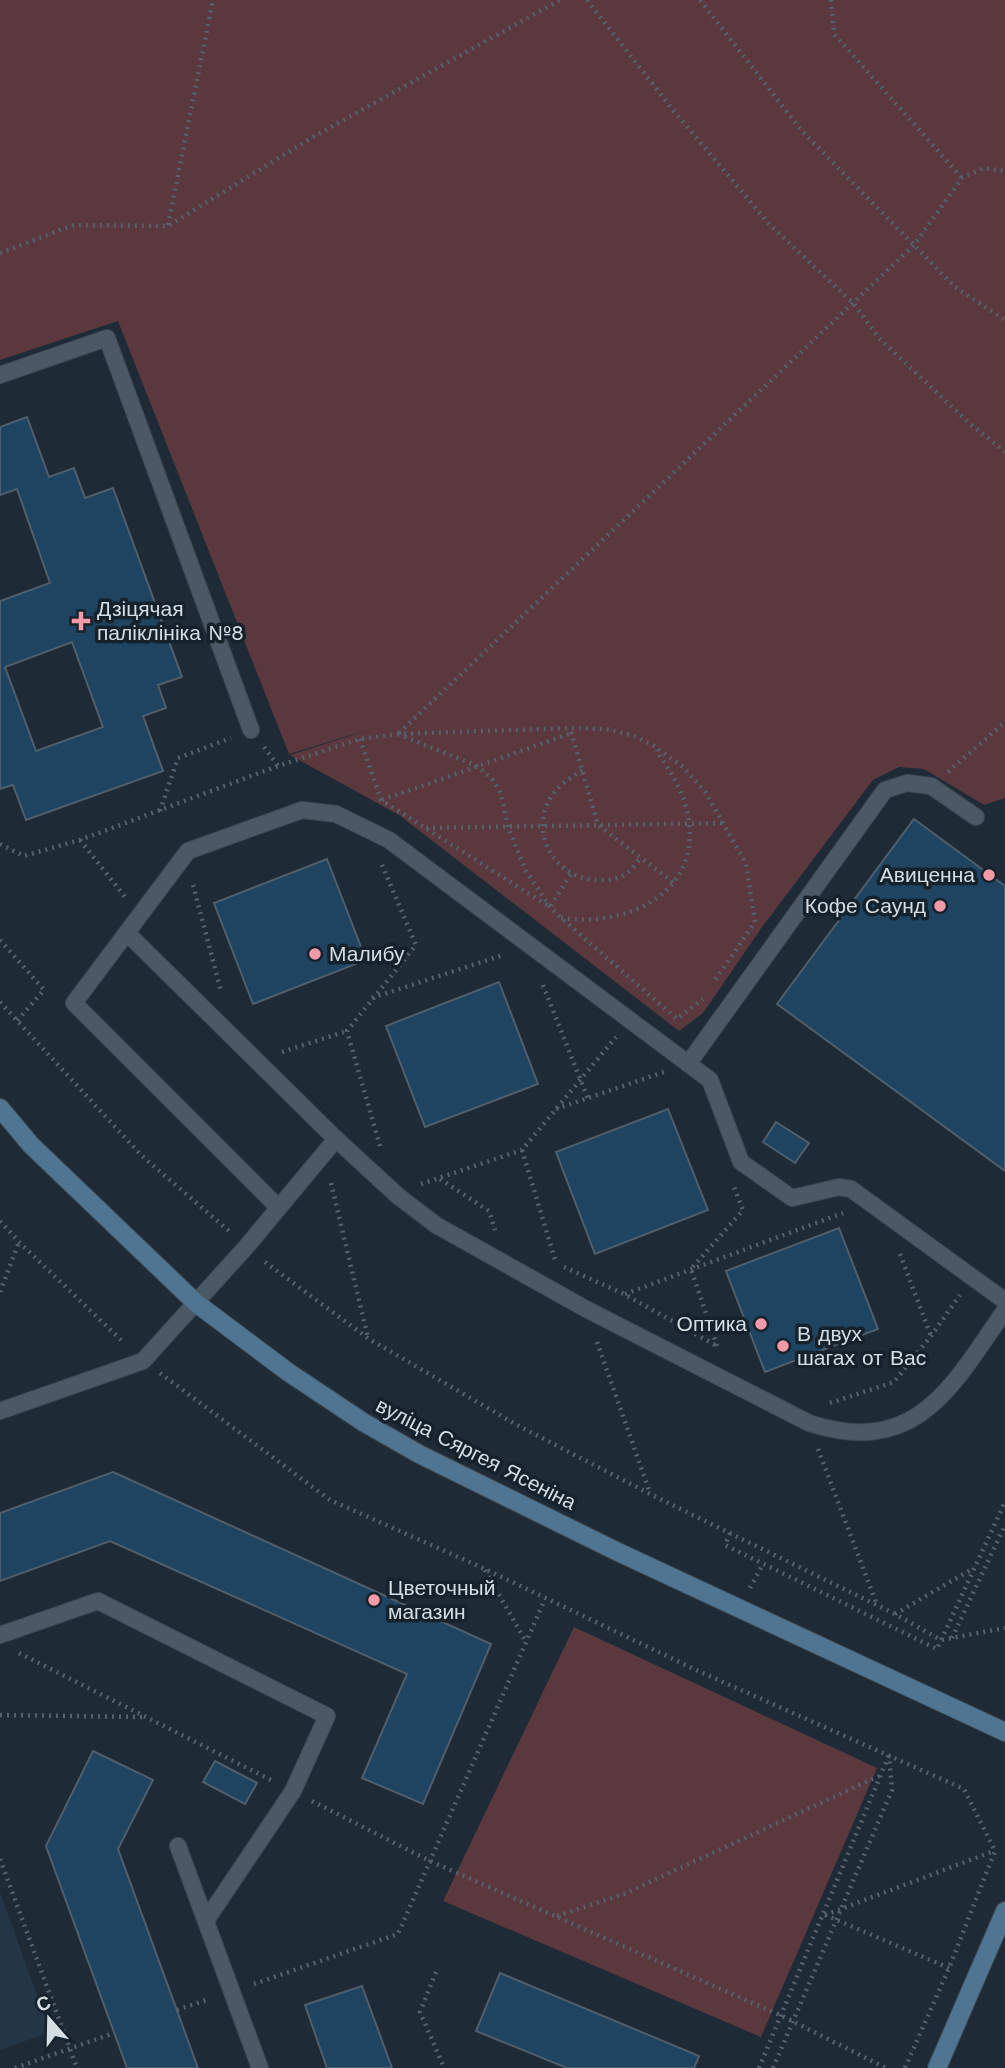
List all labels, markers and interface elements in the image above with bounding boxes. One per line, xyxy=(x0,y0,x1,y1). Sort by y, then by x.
place label: Дзіцячая паліклініка №8 xyxy=(97,596,244,645)
marker: Дзіцячая паліклініка №8 xyxy=(71,611,91,631)
place label: Авиценна xyxy=(880,862,975,887)
marker: Авиценна xyxy=(981,867,997,883)
place label: Кофе Саунд xyxy=(805,893,926,918)
marker: Кофе Саунд xyxy=(932,898,948,914)
place label: Малибу xyxy=(329,941,405,966)
marker: Малибу xyxy=(307,946,323,962)
place label: Оптика xyxy=(677,1311,747,1336)
marker: Оптика xyxy=(753,1316,769,1332)
place label: В двух шагах от Вас xyxy=(797,1321,926,1370)
marker: В двух шагах от Вас xyxy=(775,1338,791,1354)
street label: вуліца Сяргея Ясеніна xyxy=(372,1392,581,1515)
place label: Цветочный магазин xyxy=(388,1575,495,1624)
marker: Цветочный магазин xyxy=(366,1592,382,1608)
north arrow xyxy=(14,1984,84,2054)
text: С xyxy=(33,1990,54,2017)

